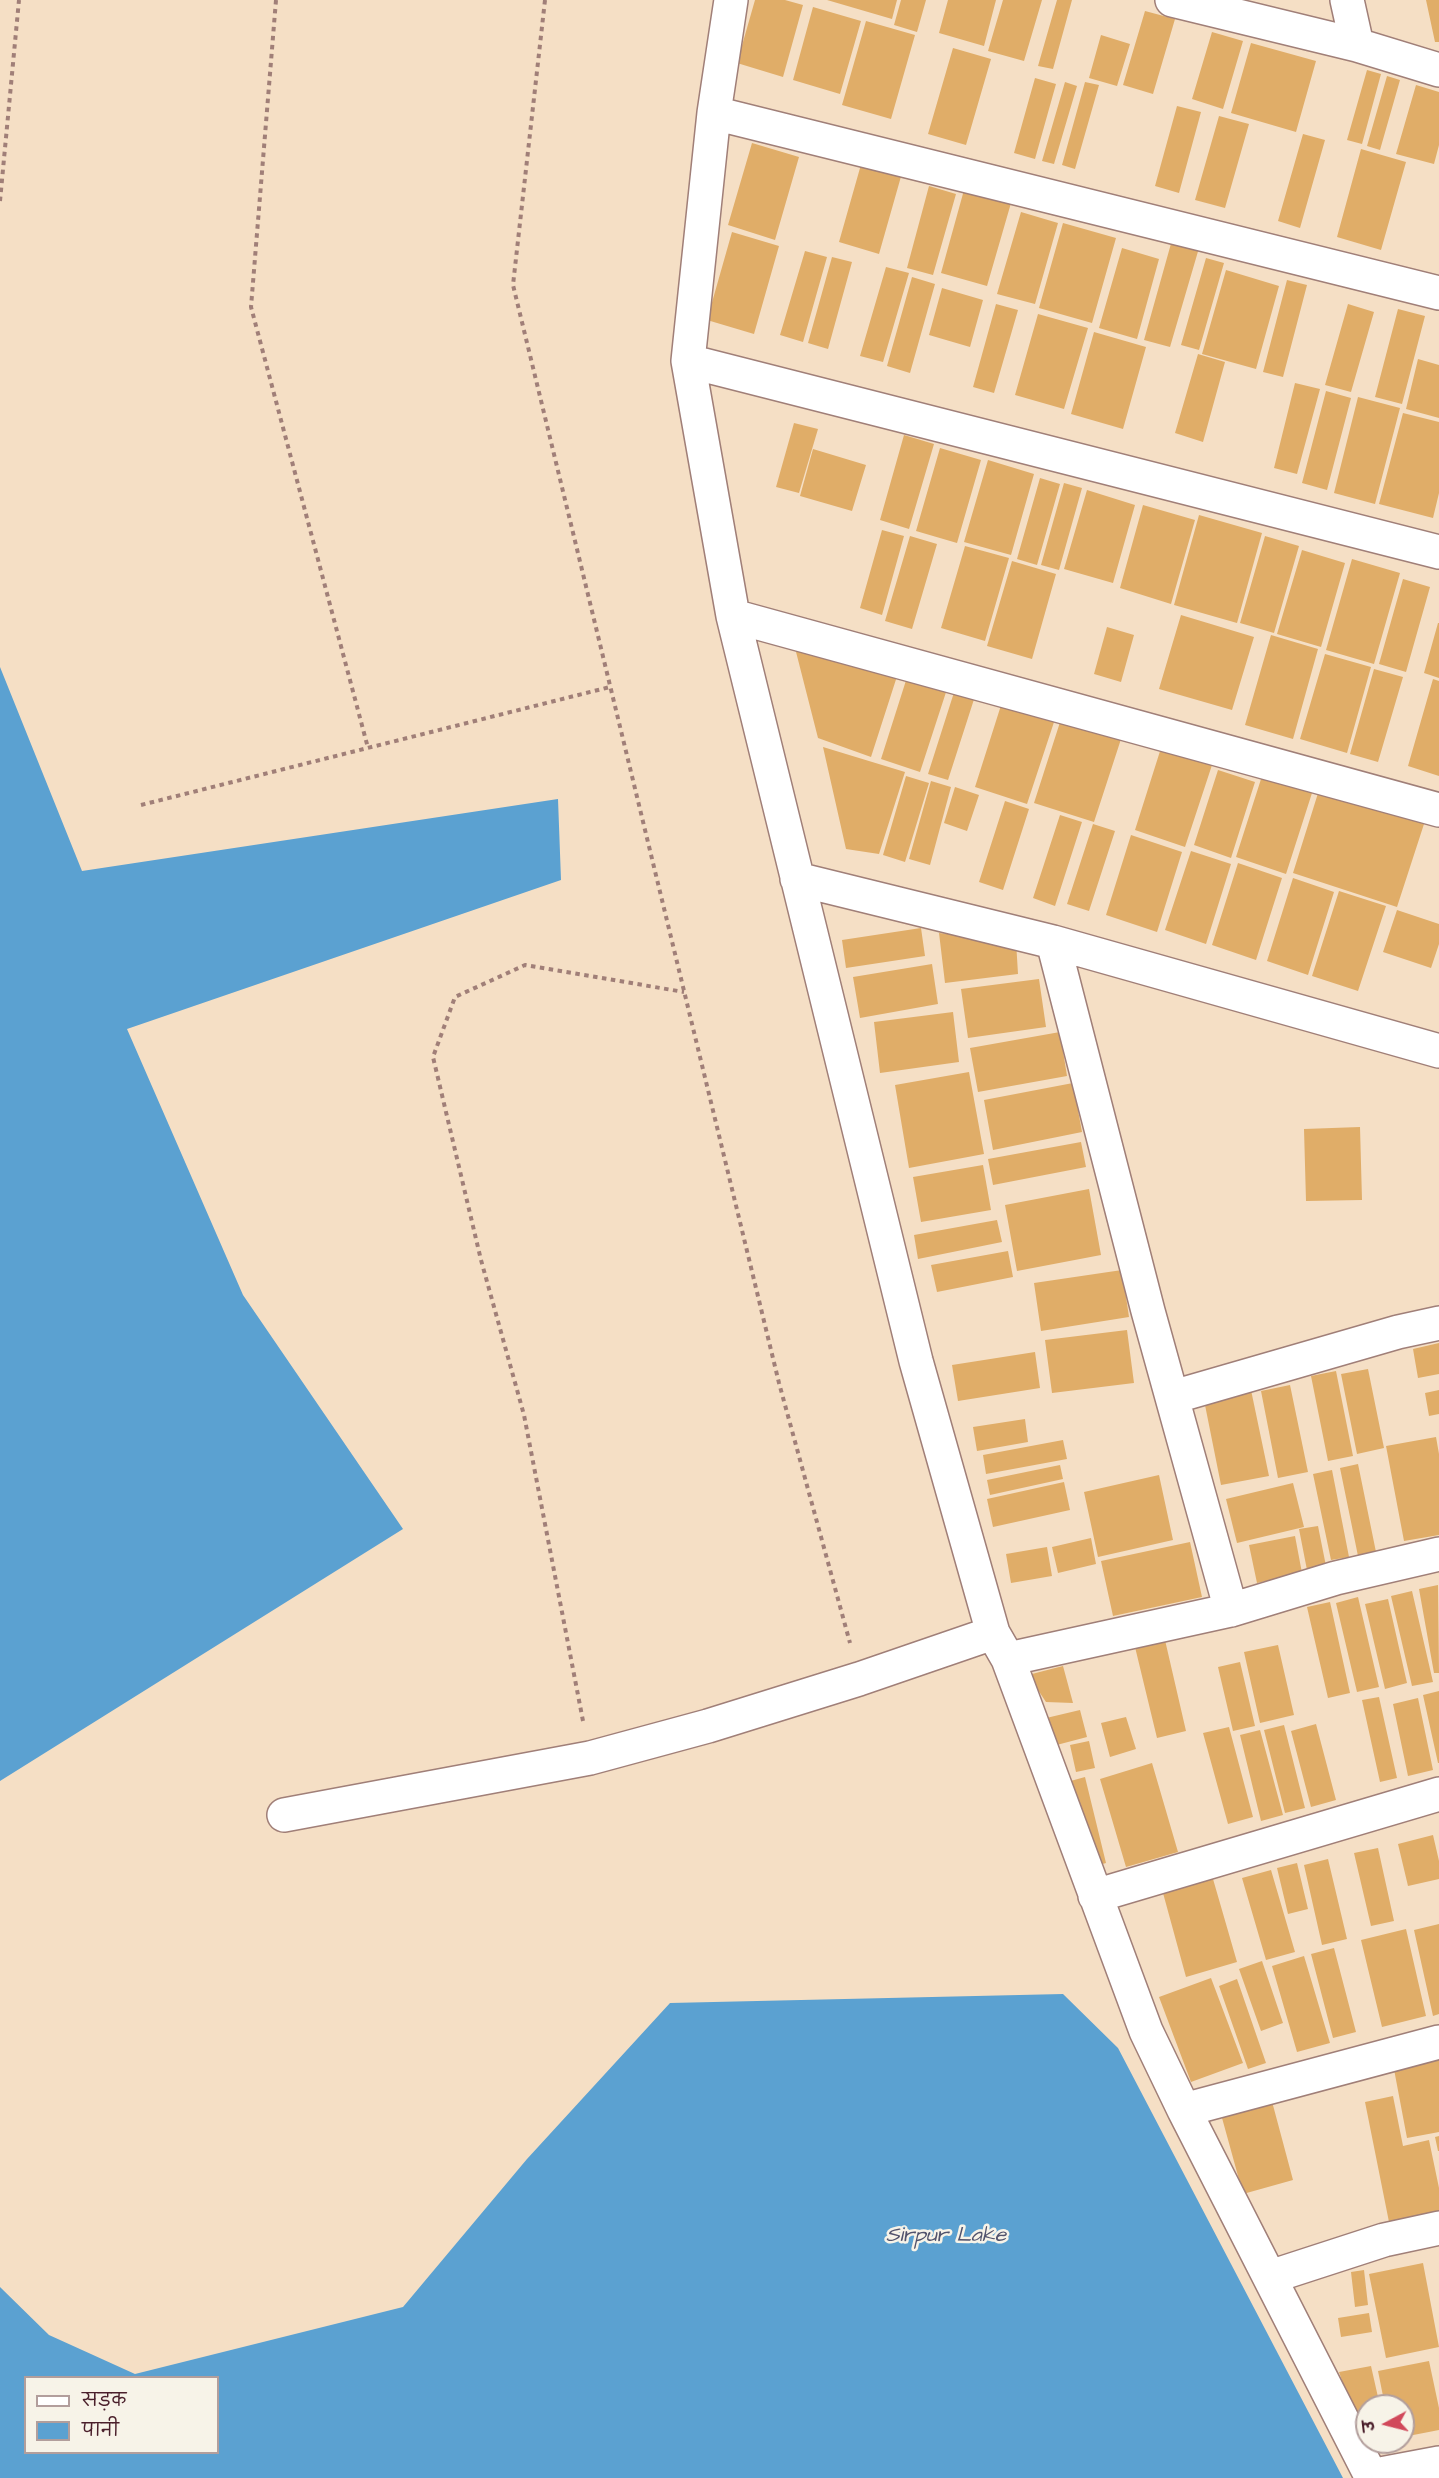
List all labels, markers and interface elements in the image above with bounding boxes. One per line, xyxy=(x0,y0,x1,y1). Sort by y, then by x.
water label: Sirpur Lake xyxy=(886,2224,1006,2250)
legend xyxy=(24,2376,219,2454)
text: सड़क xyxy=(82,2388,126,2413)
north arrow xyxy=(1355,2394,1415,2454)
text: पानी xyxy=(82,2418,119,2443)
text: उ xyxy=(1358,2419,1381,2433)

